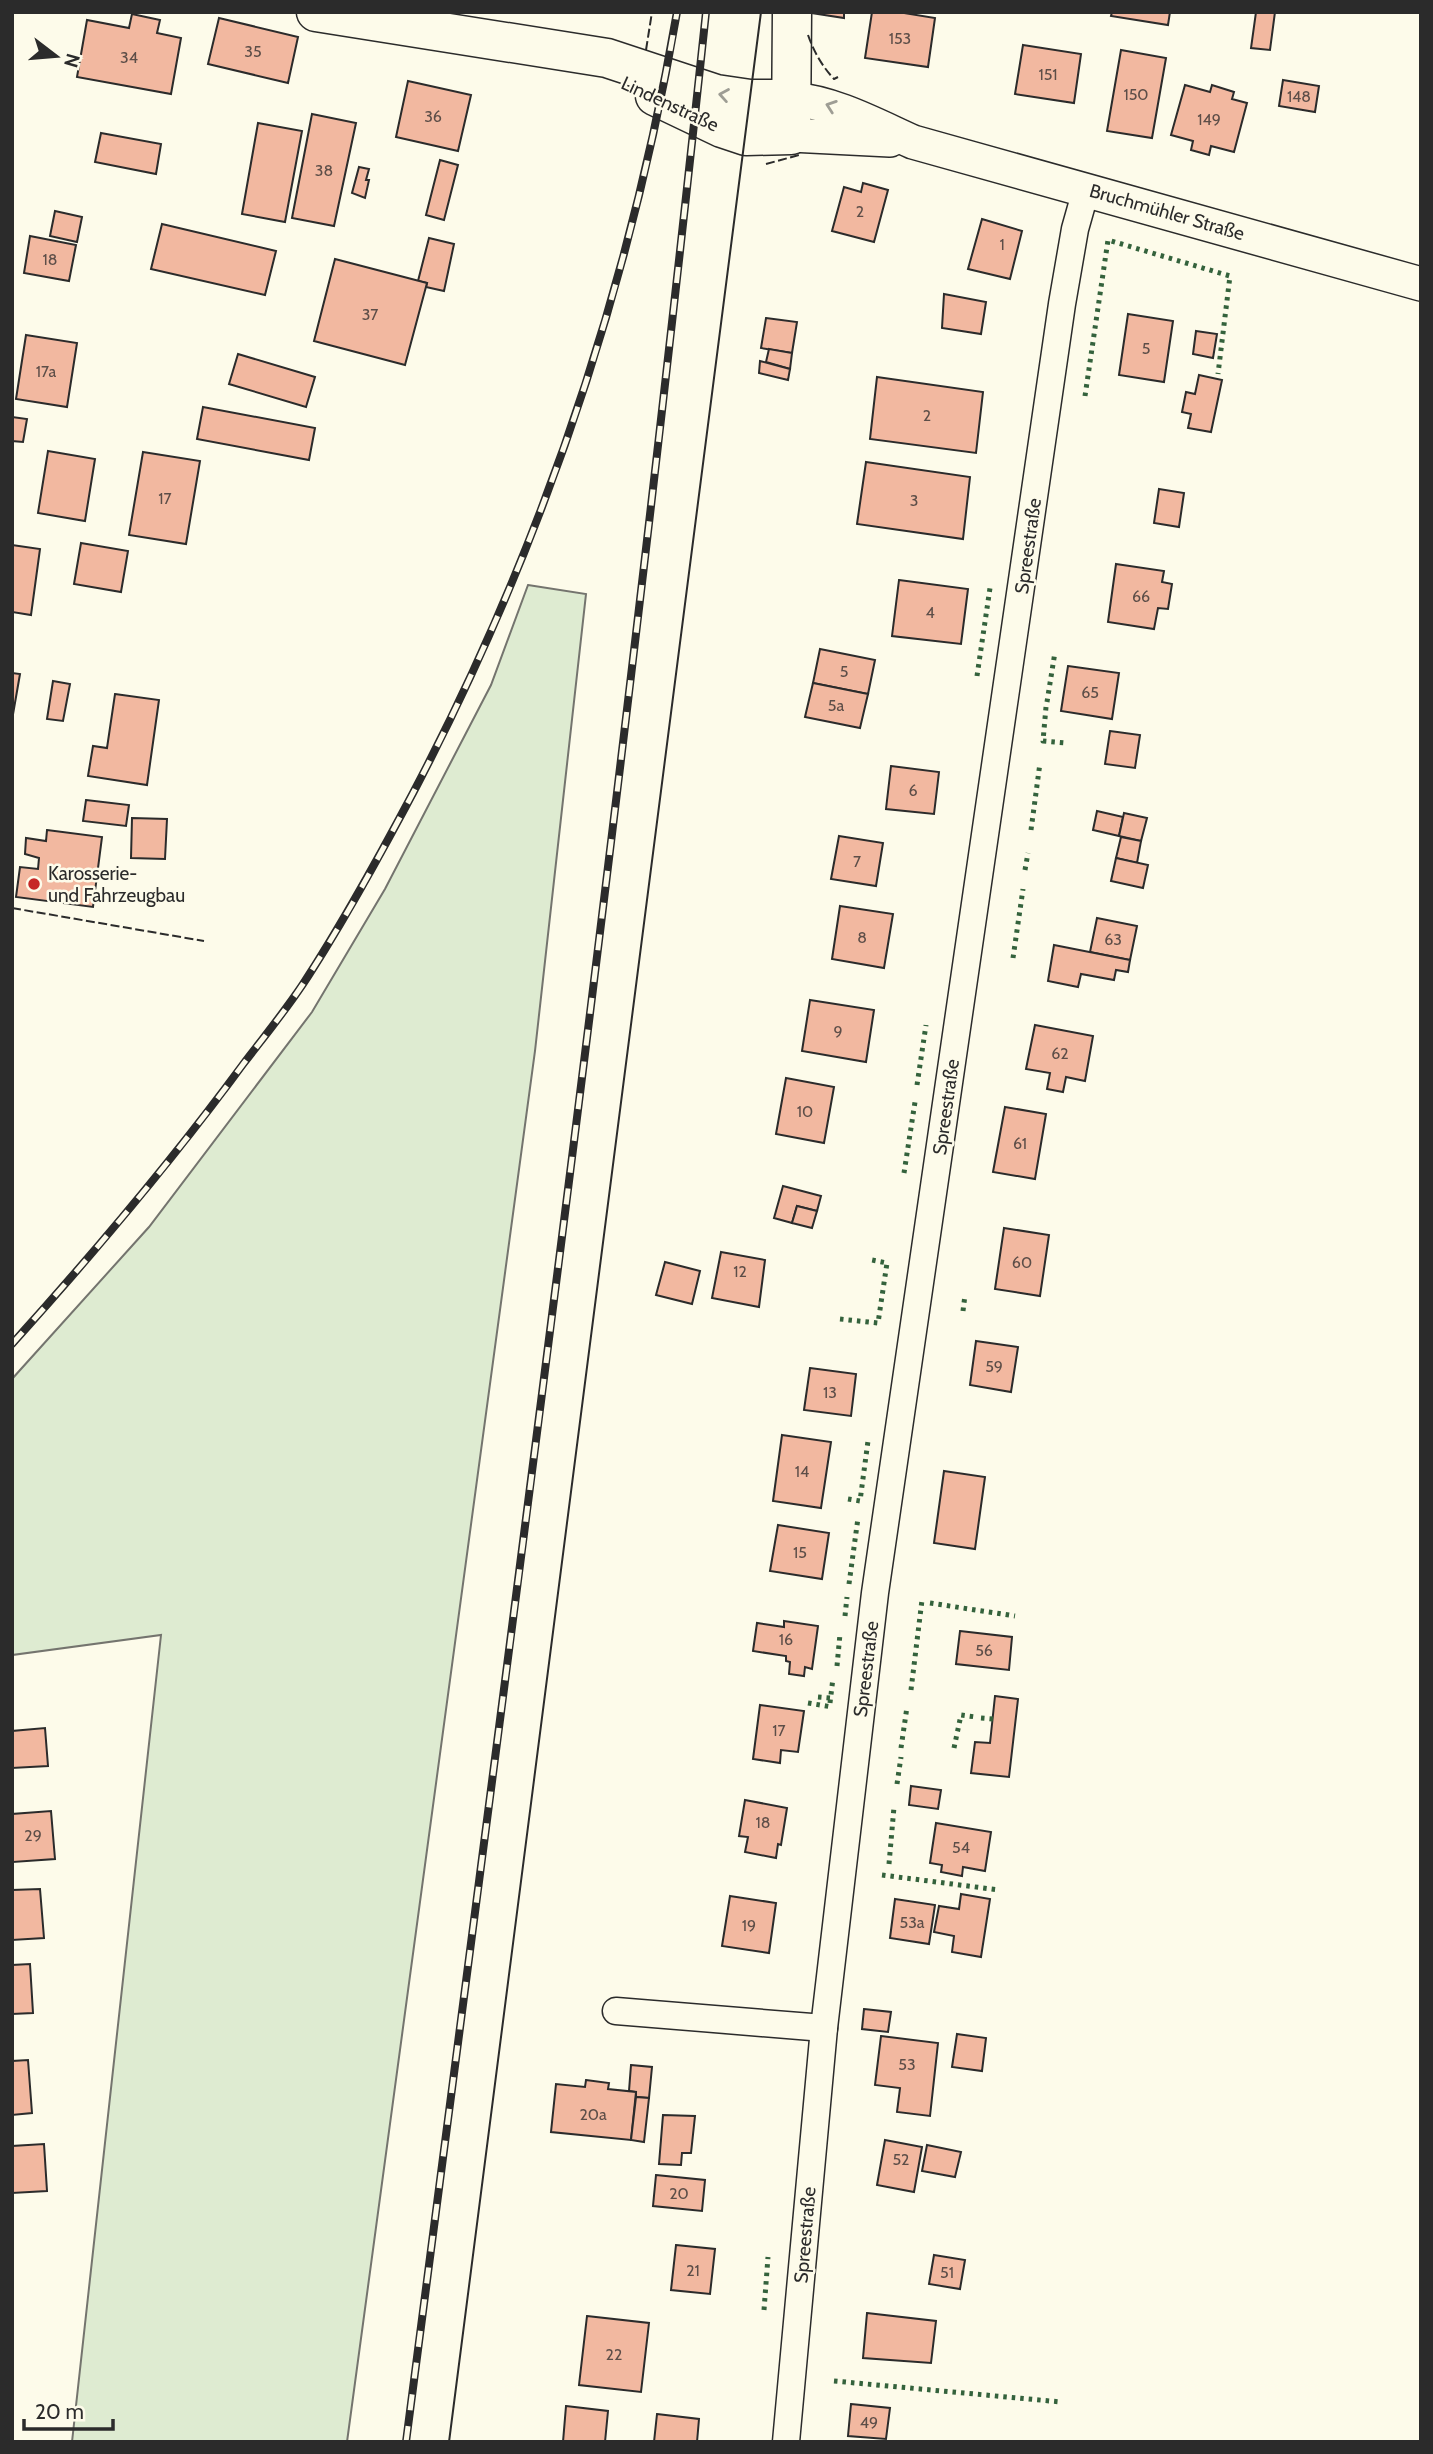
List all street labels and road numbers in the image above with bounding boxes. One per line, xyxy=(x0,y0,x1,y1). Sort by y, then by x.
street label: Lindenstraße xyxy=(618,71,723,137)
street label: Bruchmühler Straße xyxy=(1087,179,1247,245)
street label: Spreestraße xyxy=(1010,496,1046,595)
street label: Spreestraße xyxy=(928,1057,964,1156)
street label: Spreestraße xyxy=(849,1619,883,1718)
street label: Spreestraße xyxy=(789,2186,821,2284)

